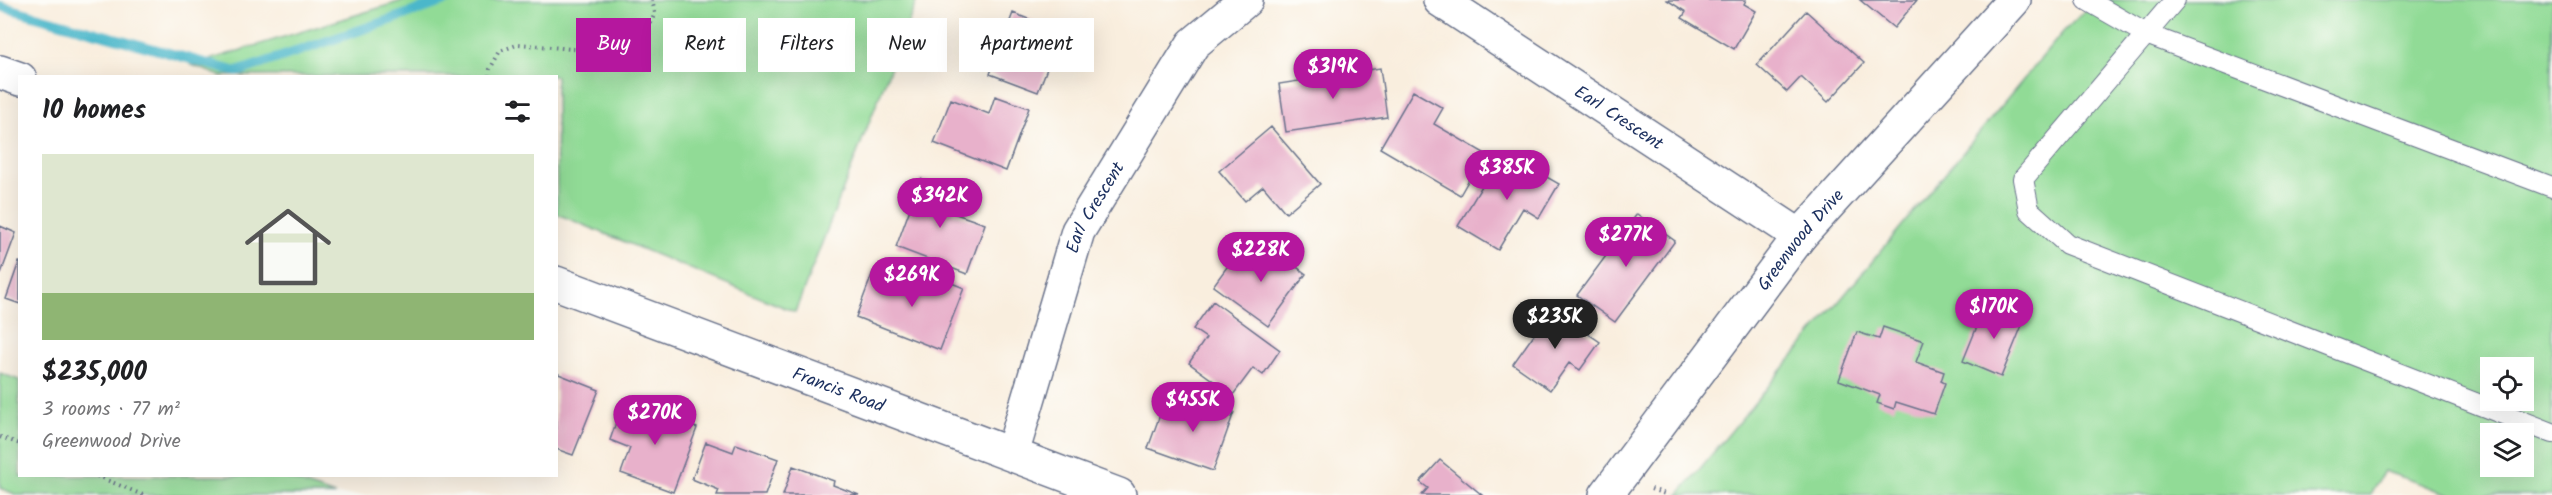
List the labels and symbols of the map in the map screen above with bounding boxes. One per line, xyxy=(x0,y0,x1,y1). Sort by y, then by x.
pin: $319K xyxy=(1291,49,1375,100)
street label: Earl Crescent xyxy=(1568,79,1670,159)
pin: $385K xyxy=(1465,150,1549,201)
street label: Earl Crescent xyxy=(1059,156,1134,257)
pin: $342K xyxy=(898,178,982,229)
street label: Greenwood Drive xyxy=(1751,183,1852,298)
pin: $277K xyxy=(1584,217,1668,268)
pin: $228K xyxy=(1219,232,1303,283)
pin: $269K xyxy=(870,257,954,308)
pin: $170K xyxy=(1952,289,2036,340)
pin: $235K xyxy=(1513,299,1597,350)
street label: Francis Road xyxy=(788,360,889,422)
pin: $455K xyxy=(1151,382,1235,433)
pin: $270K xyxy=(613,395,697,446)

